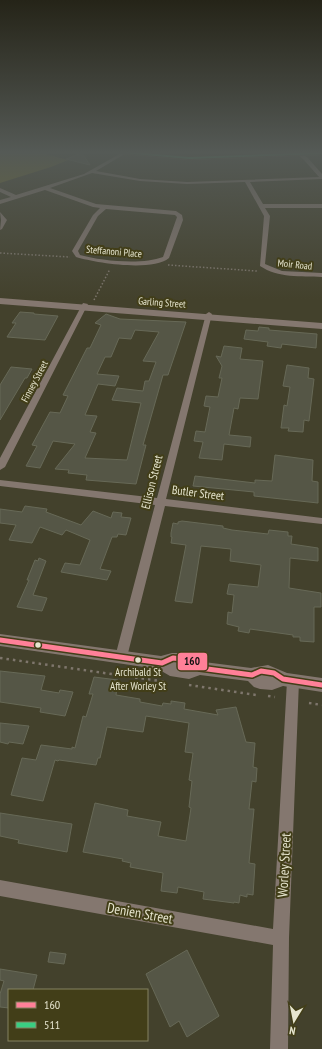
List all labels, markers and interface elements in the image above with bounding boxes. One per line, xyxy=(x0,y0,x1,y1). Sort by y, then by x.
street label: Steffanoni Place xyxy=(86,243,142,260)
street label: Moir Road xyxy=(277,256,313,273)
street label: Garling Street xyxy=(138,294,186,311)
street label: Finney Street xyxy=(18,358,51,404)
street label: Ellison Street xyxy=(138,453,166,510)
street label: Butler Street xyxy=(171,482,226,503)
unlabelled marker xyxy=(33,640,43,650)
line badge: 160 xyxy=(177,652,208,671)
text: 160 xyxy=(184,654,200,668)
marker: Archibald St After Worley St xyxy=(133,655,143,665)
place label: Archibald St After Worley St xyxy=(110,665,166,693)
street label: Worley Street xyxy=(273,832,295,898)
street label: Denien Street xyxy=(106,898,174,928)
legend xyxy=(8,989,148,1041)
text: 160 xyxy=(44,997,60,1012)
north arrow xyxy=(274,1001,314,1041)
text: 511 xyxy=(44,1017,60,1032)
text: N xyxy=(288,1023,296,1038)

